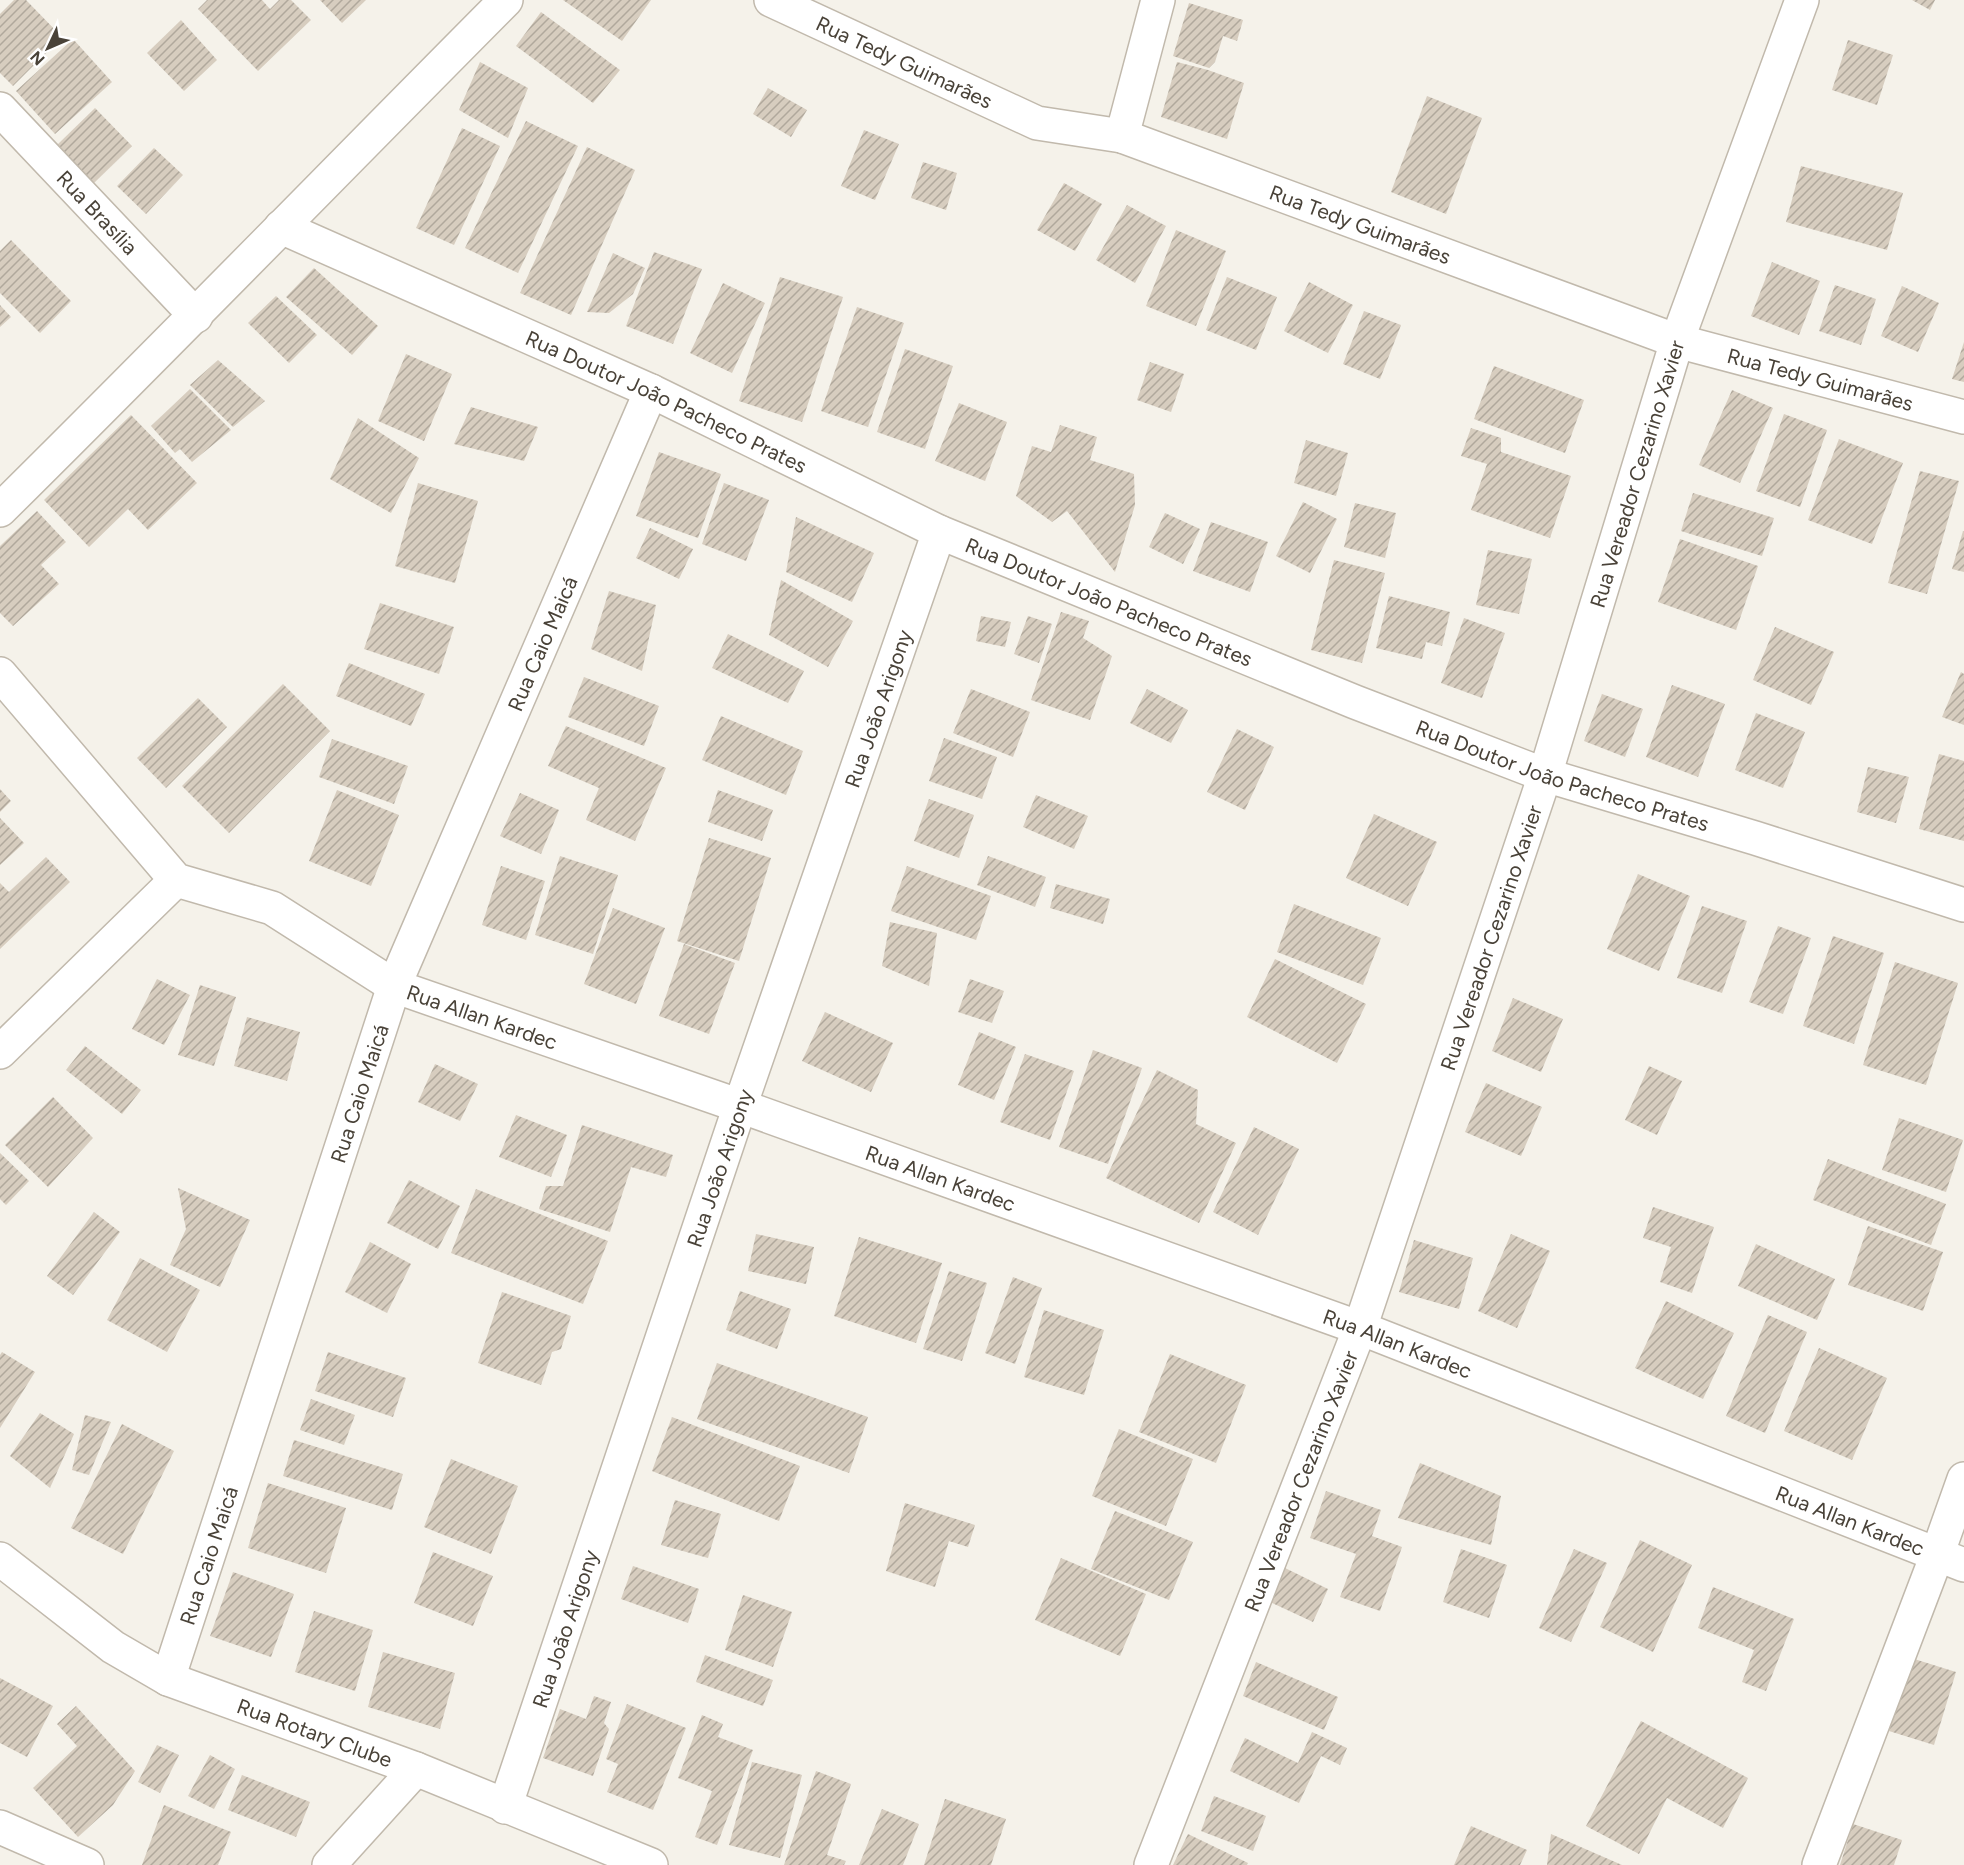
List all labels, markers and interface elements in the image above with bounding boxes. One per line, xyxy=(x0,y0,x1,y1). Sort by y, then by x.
street label: Rua Tedy Guimarães xyxy=(812,10,997,113)
north arrow xyxy=(18,18,78,78)
text: N xyxy=(26,47,49,69)
street label: Rua Brasília xyxy=(52,165,143,259)
street label: Rua Tedy Guimarães xyxy=(1266,179,1454,269)
street label: Rua Doutor João Pacheco Prates xyxy=(522,325,811,478)
street label: Rua Vereador Cezarino Xavier xyxy=(1584,337,1689,611)
street label: Rua Tedy Guimarães xyxy=(1725,342,1916,416)
street label: Rua Doutor João Pacheco Prates xyxy=(962,532,1256,671)
street label: Rua Caio Maicá xyxy=(502,572,582,715)
street label: Rua João Arigony xyxy=(839,626,917,791)
street label: Rua Doutor João Pacheco Prates xyxy=(1412,714,1712,836)
street label: Rua Vereador Cezarino Xavier xyxy=(1435,802,1547,1073)
street label: Rua Allan Kardec xyxy=(404,979,561,1054)
street label: Rua Caio Maicá xyxy=(325,1021,393,1166)
street label: Rua João Arigony xyxy=(681,1086,757,1250)
street label: Rua Allan Kardec xyxy=(862,1139,1019,1216)
street label: Rua Allan Kardec xyxy=(1320,1303,1476,1383)
street label: Rua Vereador Cezarino Xavier xyxy=(1238,1347,1363,1615)
street label: Rua Allan Kardec xyxy=(1772,1480,1928,1561)
street label: Rua Caio Maicá xyxy=(174,1483,243,1628)
street label: Rua João Arigony xyxy=(527,1546,603,1711)
street label: Rua Rotary Clube xyxy=(234,1693,396,1772)

